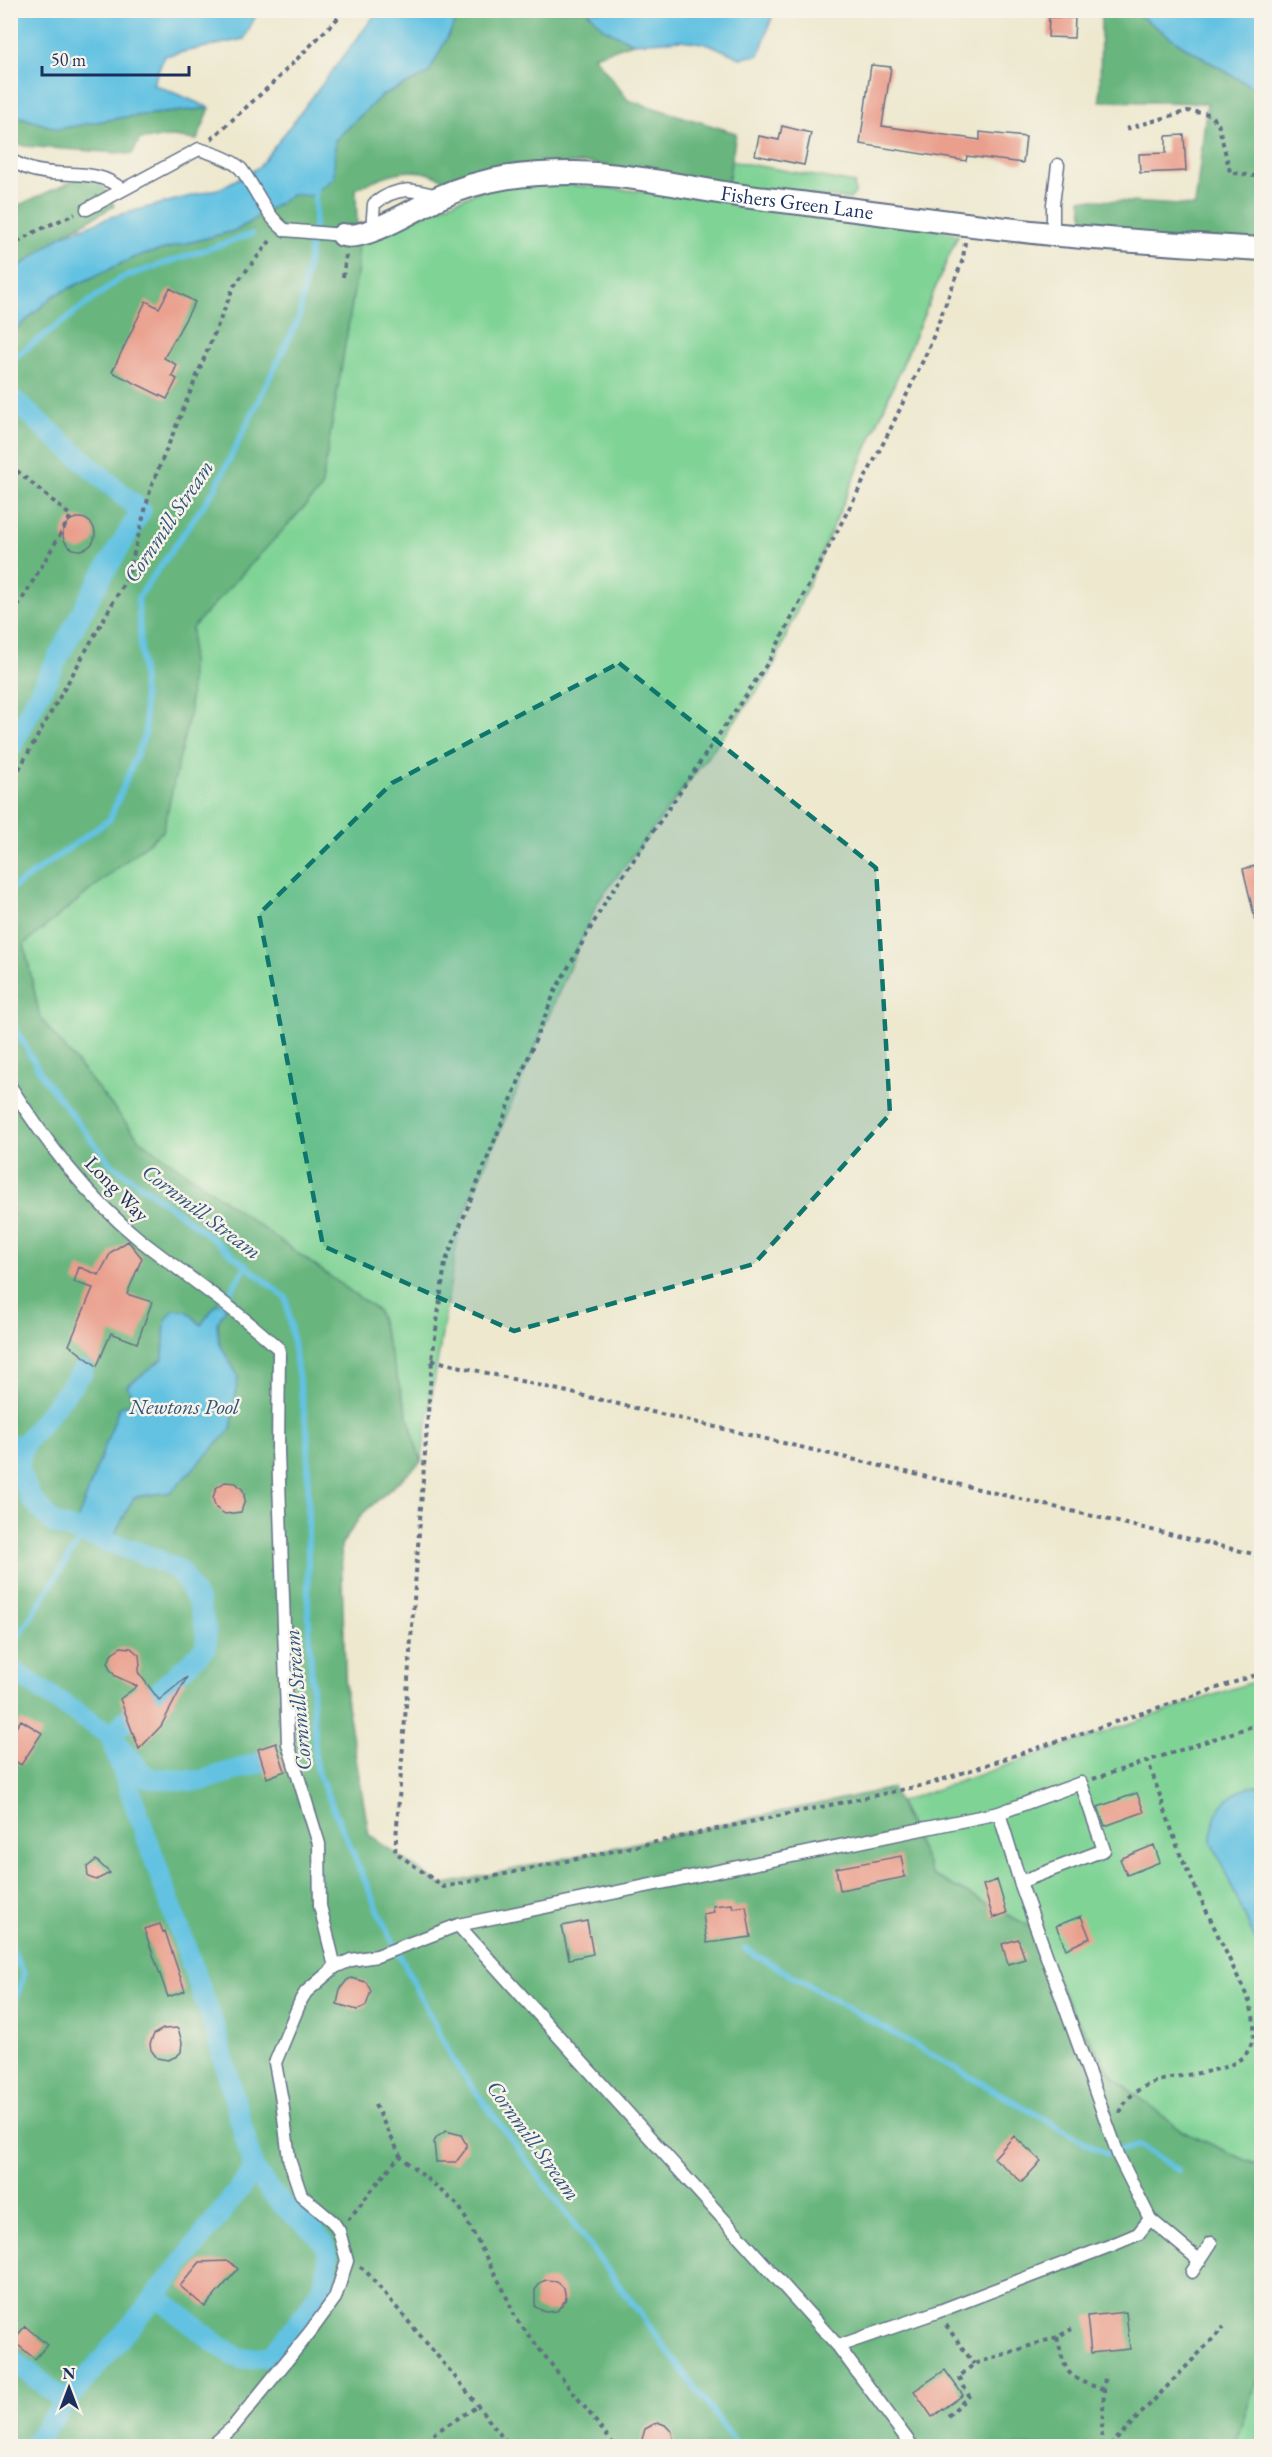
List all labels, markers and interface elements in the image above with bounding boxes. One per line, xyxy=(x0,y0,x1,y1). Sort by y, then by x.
scale bar xyxy=(42,39,189,77)
text: 50 m xyxy=(51,48,86,71)
street label: Fishers Green Lane xyxy=(719,179,875,225)
water label: Cornmill Stream xyxy=(117,454,220,588)
street label: Long Way xyxy=(79,1150,156,1228)
water label: Cornmill Stream xyxy=(136,1157,267,1266)
water label: Newtons Pool xyxy=(128,1392,240,1421)
water label: Cornmill Stream xyxy=(277,1628,318,1772)
water label: Cornmill Stream xyxy=(480,2074,587,2206)
north arrow xyxy=(39,2358,99,2418)
text: N xyxy=(63,2363,76,2384)

